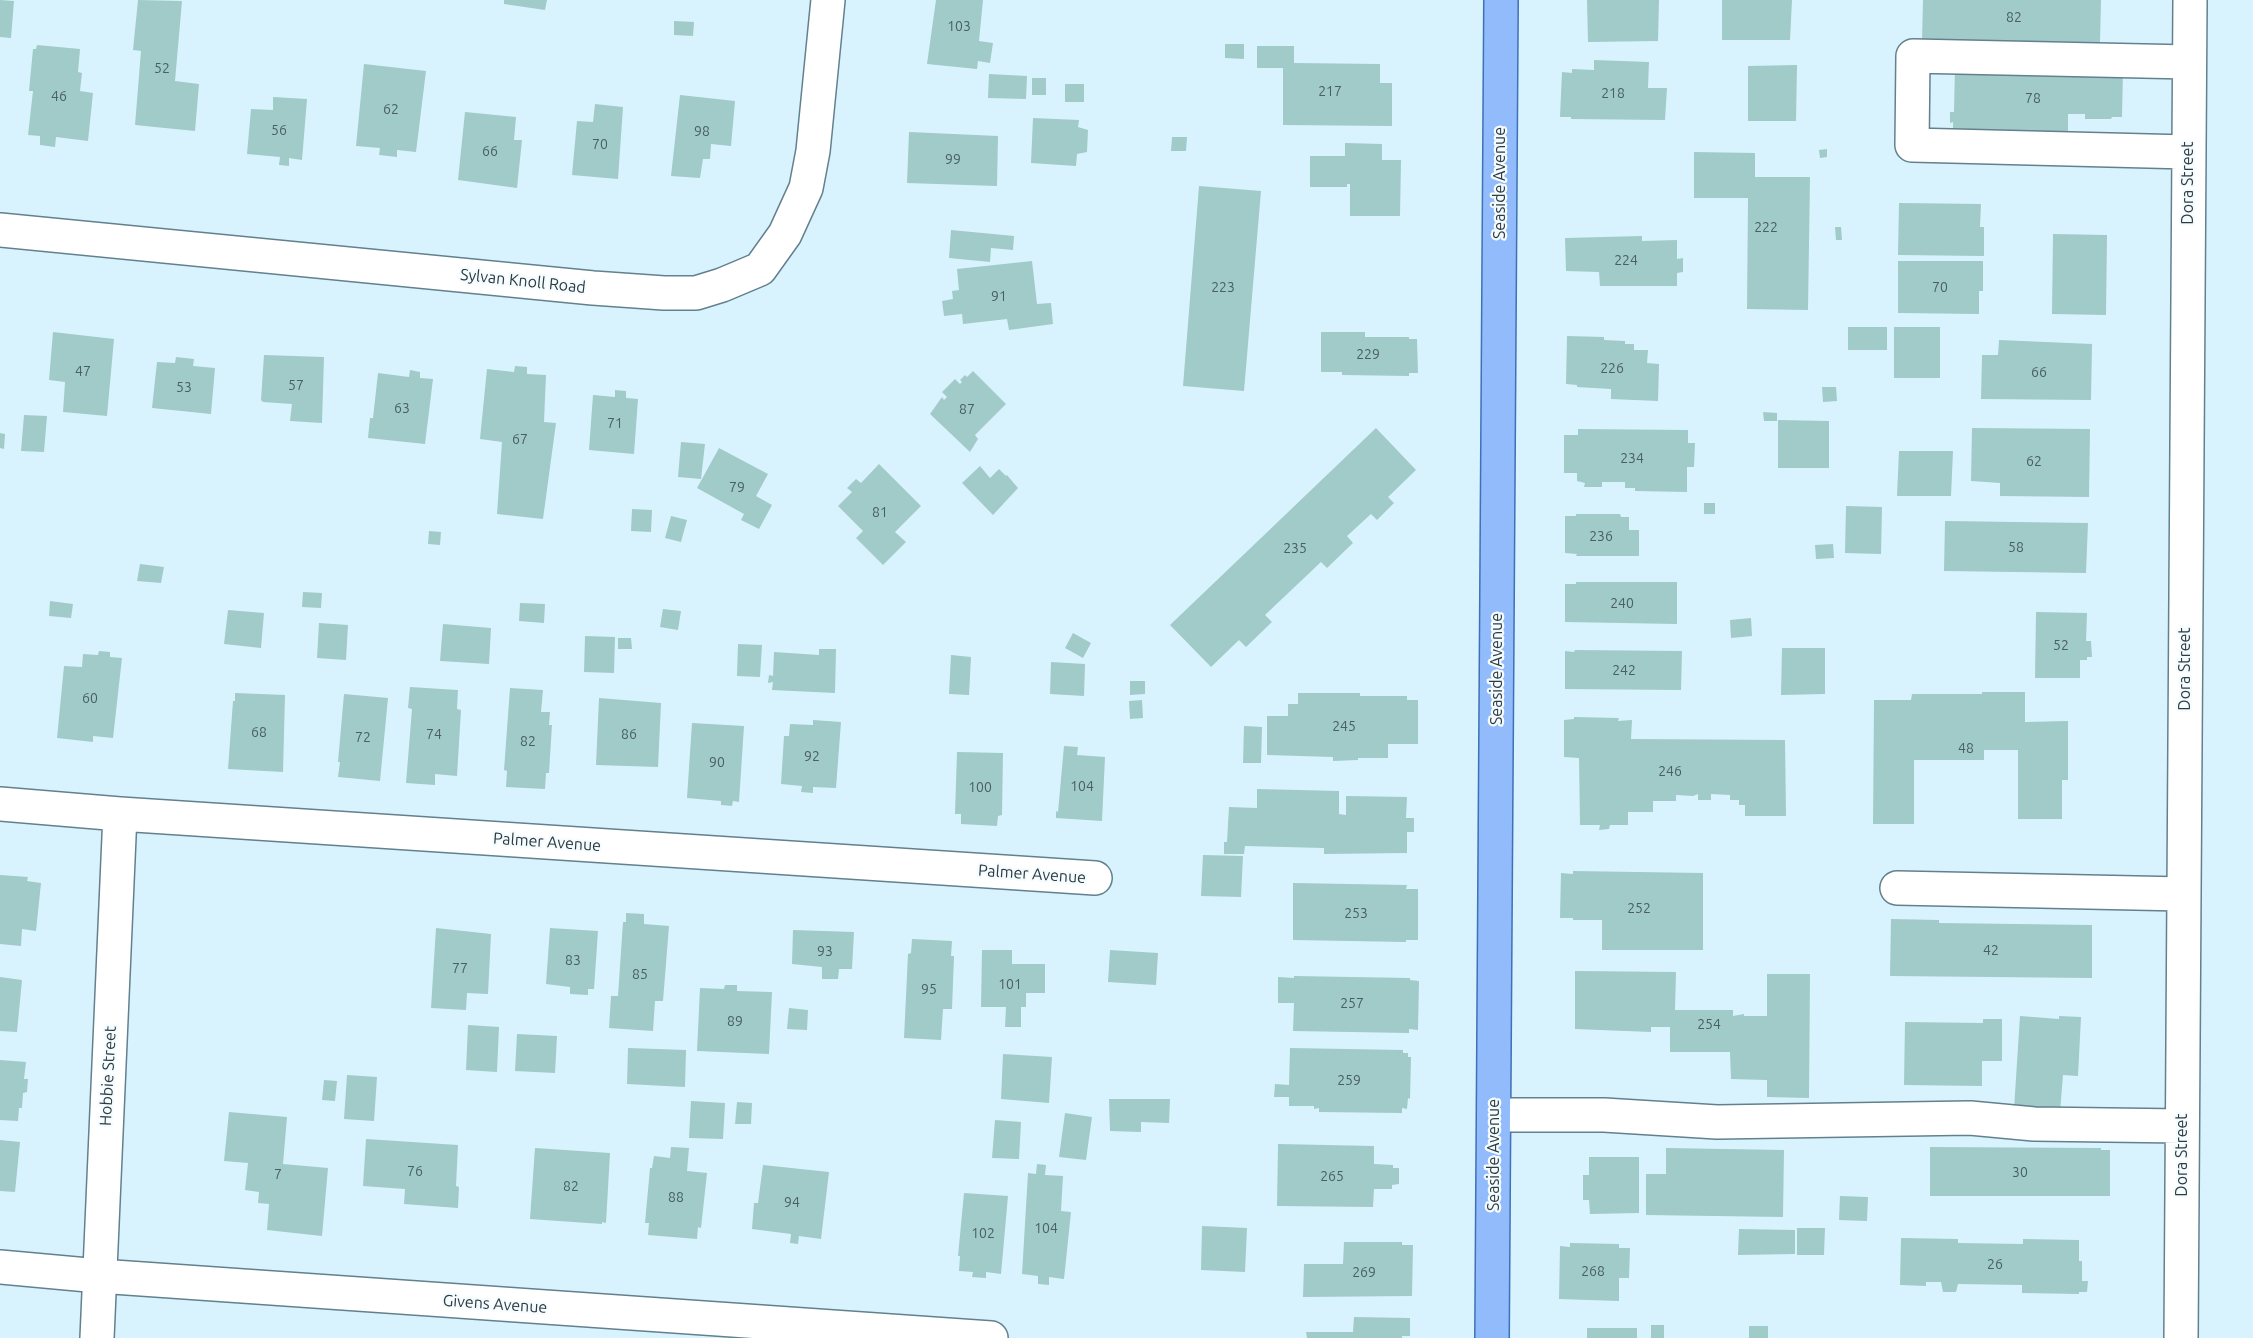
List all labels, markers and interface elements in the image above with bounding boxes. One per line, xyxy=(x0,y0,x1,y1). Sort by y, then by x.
house number: 82 xyxy=(2006,9,2022,25)
house number: 103 xyxy=(947,18,971,34)
house number: 52 xyxy=(154,60,170,76)
house number: 217 xyxy=(1318,83,1342,99)
house number: 218 xyxy=(1601,85,1625,101)
house number: 46 xyxy=(51,88,67,104)
house number: 78 xyxy=(2025,90,2041,106)
house number: 62 xyxy=(383,101,399,117)
house number: 56 xyxy=(271,122,287,138)
house number: 98 xyxy=(694,123,710,139)
street label: Seaside Avenue xyxy=(1490,127,1510,239)
house number: 70 xyxy=(592,136,608,152)
street label: Dora Street xyxy=(2178,141,2198,225)
house number: 66 xyxy=(482,143,498,159)
house number: 99 xyxy=(945,151,961,167)
house number: 222 xyxy=(1754,219,1778,235)
house number: 224 xyxy=(1614,252,1638,268)
street label: Sylvan Knoll Road xyxy=(459,265,587,297)
house number: 223 xyxy=(1211,279,1235,295)
house number: 70 xyxy=(1932,279,1948,295)
house number: 91 xyxy=(991,288,1007,304)
house number: 229 xyxy=(1356,346,1380,362)
house number: 226 xyxy=(1600,360,1624,376)
house number: 47 xyxy=(75,363,91,379)
house number: 66 xyxy=(2031,364,2047,380)
house number: 57 xyxy=(288,377,304,393)
house number: 53 xyxy=(176,379,192,395)
house number: 63 xyxy=(394,400,410,416)
house number: 87 xyxy=(959,401,975,417)
house number: 71 xyxy=(607,415,623,431)
house number: 67 xyxy=(512,431,528,447)
house number: 234 xyxy=(1620,450,1644,466)
house number: 62 xyxy=(2026,453,2042,469)
house number: 79 xyxy=(729,479,745,495)
house number: 81 xyxy=(872,504,888,520)
house number: 236 xyxy=(1589,528,1613,544)
house number: 58 xyxy=(2008,539,2024,555)
house number: 235 xyxy=(1283,540,1307,556)
house number: 240 xyxy=(1610,595,1634,611)
street label: Seaside Avenue xyxy=(1487,613,1507,725)
street label: Dora Street xyxy=(2175,627,2195,711)
house number: 52 xyxy=(2053,637,2069,653)
house number: 242 xyxy=(1612,662,1636,678)
house number: 60 xyxy=(82,690,98,706)
house number: 245 xyxy=(1332,718,1356,734)
house number: 68 xyxy=(251,724,267,740)
house number: 74 xyxy=(426,726,442,742)
house number: 86 xyxy=(621,726,637,742)
house number: 72 xyxy=(355,729,371,745)
house number: 82 xyxy=(520,733,536,749)
house number: 48 xyxy=(1958,740,1974,756)
house number: 92 xyxy=(804,748,820,764)
house number: 90 xyxy=(709,754,725,770)
house number: 246 xyxy=(1658,763,1682,779)
house number: 104 xyxy=(1070,778,1094,794)
house number: 100 xyxy=(968,779,992,795)
street label: Palmer Avenue xyxy=(492,829,602,855)
street label: Palmer Avenue xyxy=(977,861,1087,887)
house number: 252 xyxy=(1627,900,1651,916)
house number: 253 xyxy=(1344,905,1368,921)
house number: 42 xyxy=(1983,942,1999,958)
house number: 93 xyxy=(817,943,833,959)
house number: 83 xyxy=(565,952,581,968)
house number: 77 xyxy=(452,960,468,976)
house number: 85 xyxy=(632,966,648,982)
house number: 101 xyxy=(998,976,1022,992)
house number: 95 xyxy=(921,981,937,997)
house number: 257 xyxy=(1340,995,1364,1011)
house number: 89 xyxy=(727,1013,743,1029)
house number: 254 xyxy=(1697,1016,1721,1032)
street label: Hobbie Street xyxy=(96,1025,120,1127)
house number: 259 xyxy=(1337,1072,1361,1088)
street label: Seaside Avenue xyxy=(1484,1099,1504,1211)
street label: Dora Street xyxy=(2172,1113,2192,1197)
house number: 76 xyxy=(407,1163,423,1179)
house number: 30 xyxy=(2012,1164,2028,1180)
house number: 7 xyxy=(274,1166,282,1182)
house number: 265 xyxy=(1320,1168,1344,1184)
house number: 82 xyxy=(563,1178,579,1194)
house number: 88 xyxy=(668,1189,684,1205)
house number: 94 xyxy=(784,1194,800,1210)
house number: 104 xyxy=(1034,1220,1058,1236)
house number: 102 xyxy=(971,1225,995,1241)
house number: 26 xyxy=(1987,1256,2003,1272)
house number: 268 xyxy=(1581,1263,1605,1279)
house number: 269 xyxy=(1352,1264,1376,1280)
street label: Givens Avenue xyxy=(442,1291,548,1317)

